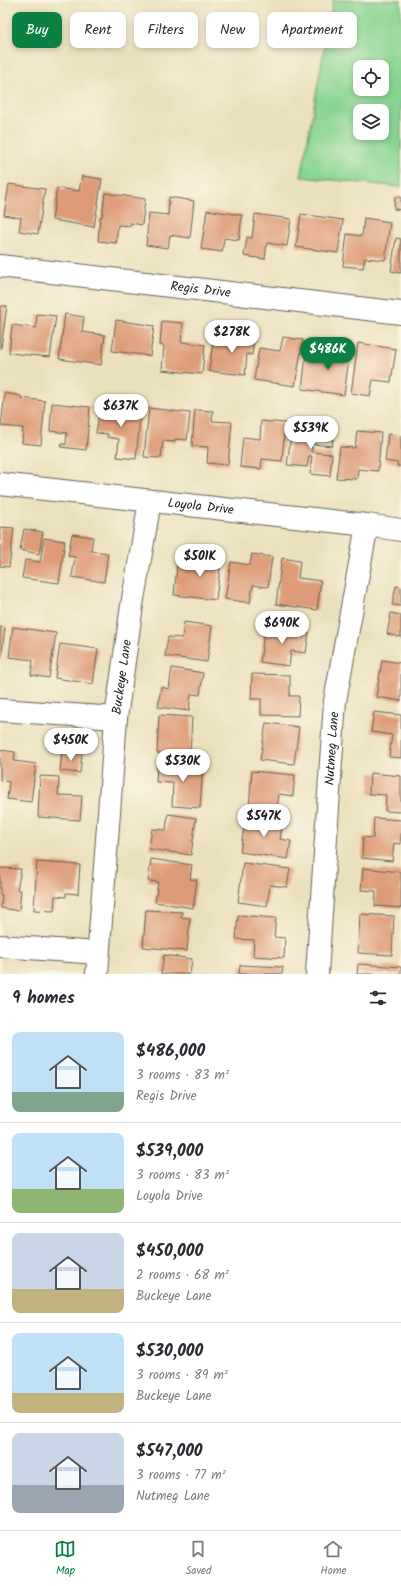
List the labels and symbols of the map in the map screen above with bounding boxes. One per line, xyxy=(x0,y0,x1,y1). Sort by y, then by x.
street label: Regis Drive xyxy=(169,276,232,303)
pin: $278K xyxy=(204,320,260,354)
pin: $486K xyxy=(300,337,356,371)
pin: $637K xyxy=(93,394,149,428)
pin: $539K xyxy=(283,416,339,450)
street label: Loyola Drive xyxy=(166,492,235,521)
pin: $501K xyxy=(172,544,228,578)
pin: $690K xyxy=(254,611,310,645)
street label: Buckeye Lane xyxy=(106,638,137,716)
street label: Nutmeg Lane xyxy=(319,711,345,786)
pin: $450K xyxy=(43,728,99,762)
pin: $530K xyxy=(155,749,211,783)
pin: $547K xyxy=(236,804,292,838)

